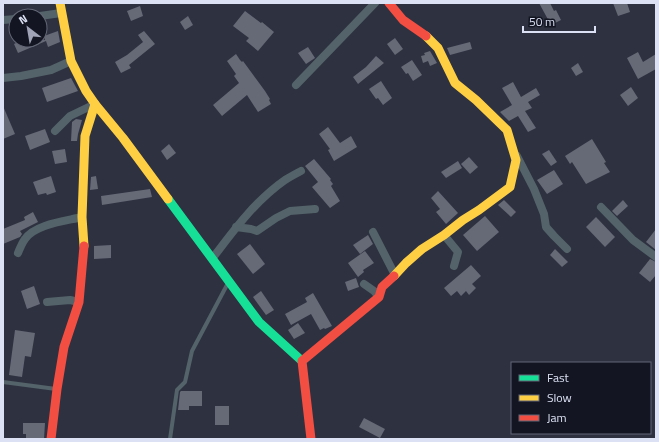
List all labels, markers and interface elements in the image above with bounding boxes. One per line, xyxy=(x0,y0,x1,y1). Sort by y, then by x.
north arrow xyxy=(8,8,48,48)
scale bar xyxy=(523,8,595,34)
text: N xyxy=(15,11,30,28)
text: 50 m xyxy=(529,12,555,31)
legend xyxy=(511,362,651,434)
text: Fast xyxy=(547,368,570,387)
text: Slow xyxy=(547,388,572,407)
text: Jam xyxy=(547,408,567,427)

